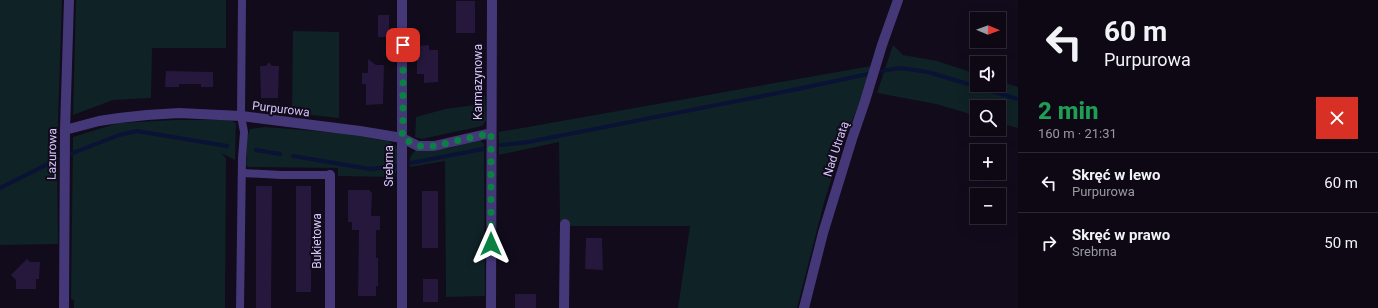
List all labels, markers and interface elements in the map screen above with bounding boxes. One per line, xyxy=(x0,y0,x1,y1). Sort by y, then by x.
north arrow xyxy=(970,12,1006,48)
map controls xyxy=(970,12,1006,224)
text: 60 m xyxy=(1104,15,1167,48)
icon: left xyxy=(1038,16,1090,68)
pin xyxy=(386,28,420,62)
icon: arrive xyxy=(392,34,414,56)
street label: Karmazynowa xyxy=(471,44,485,120)
text: Purpurowa xyxy=(1104,49,1191,70)
button: sound xyxy=(970,56,1006,92)
text: 2 min xyxy=(1038,97,1099,125)
button: close xyxy=(1316,97,1358,139)
street label: Purpurowa xyxy=(251,99,311,119)
button: search xyxy=(970,100,1006,136)
street label: Nad Utratą xyxy=(820,120,852,178)
text: 160 m · 21:31 xyxy=(1038,126,1117,141)
street label: Lazurowa xyxy=(45,128,59,180)
button: + xyxy=(970,144,1006,180)
street label: Srebrna xyxy=(382,145,396,187)
text: Skręć w lewo xyxy=(1072,166,1161,184)
icon: left xyxy=(1038,172,1060,194)
text: 60 m xyxy=(1324,174,1358,192)
text: Purpurowa xyxy=(1072,184,1135,199)
button: − xyxy=(970,188,1006,224)
street label: Bukietowa xyxy=(310,213,324,269)
position arrow xyxy=(470,223,512,265)
text: Skręć w prawo xyxy=(1072,226,1170,244)
icon: right xyxy=(1038,232,1060,254)
text: 50 m xyxy=(1324,234,1358,252)
text: Srebrna xyxy=(1072,244,1117,259)

